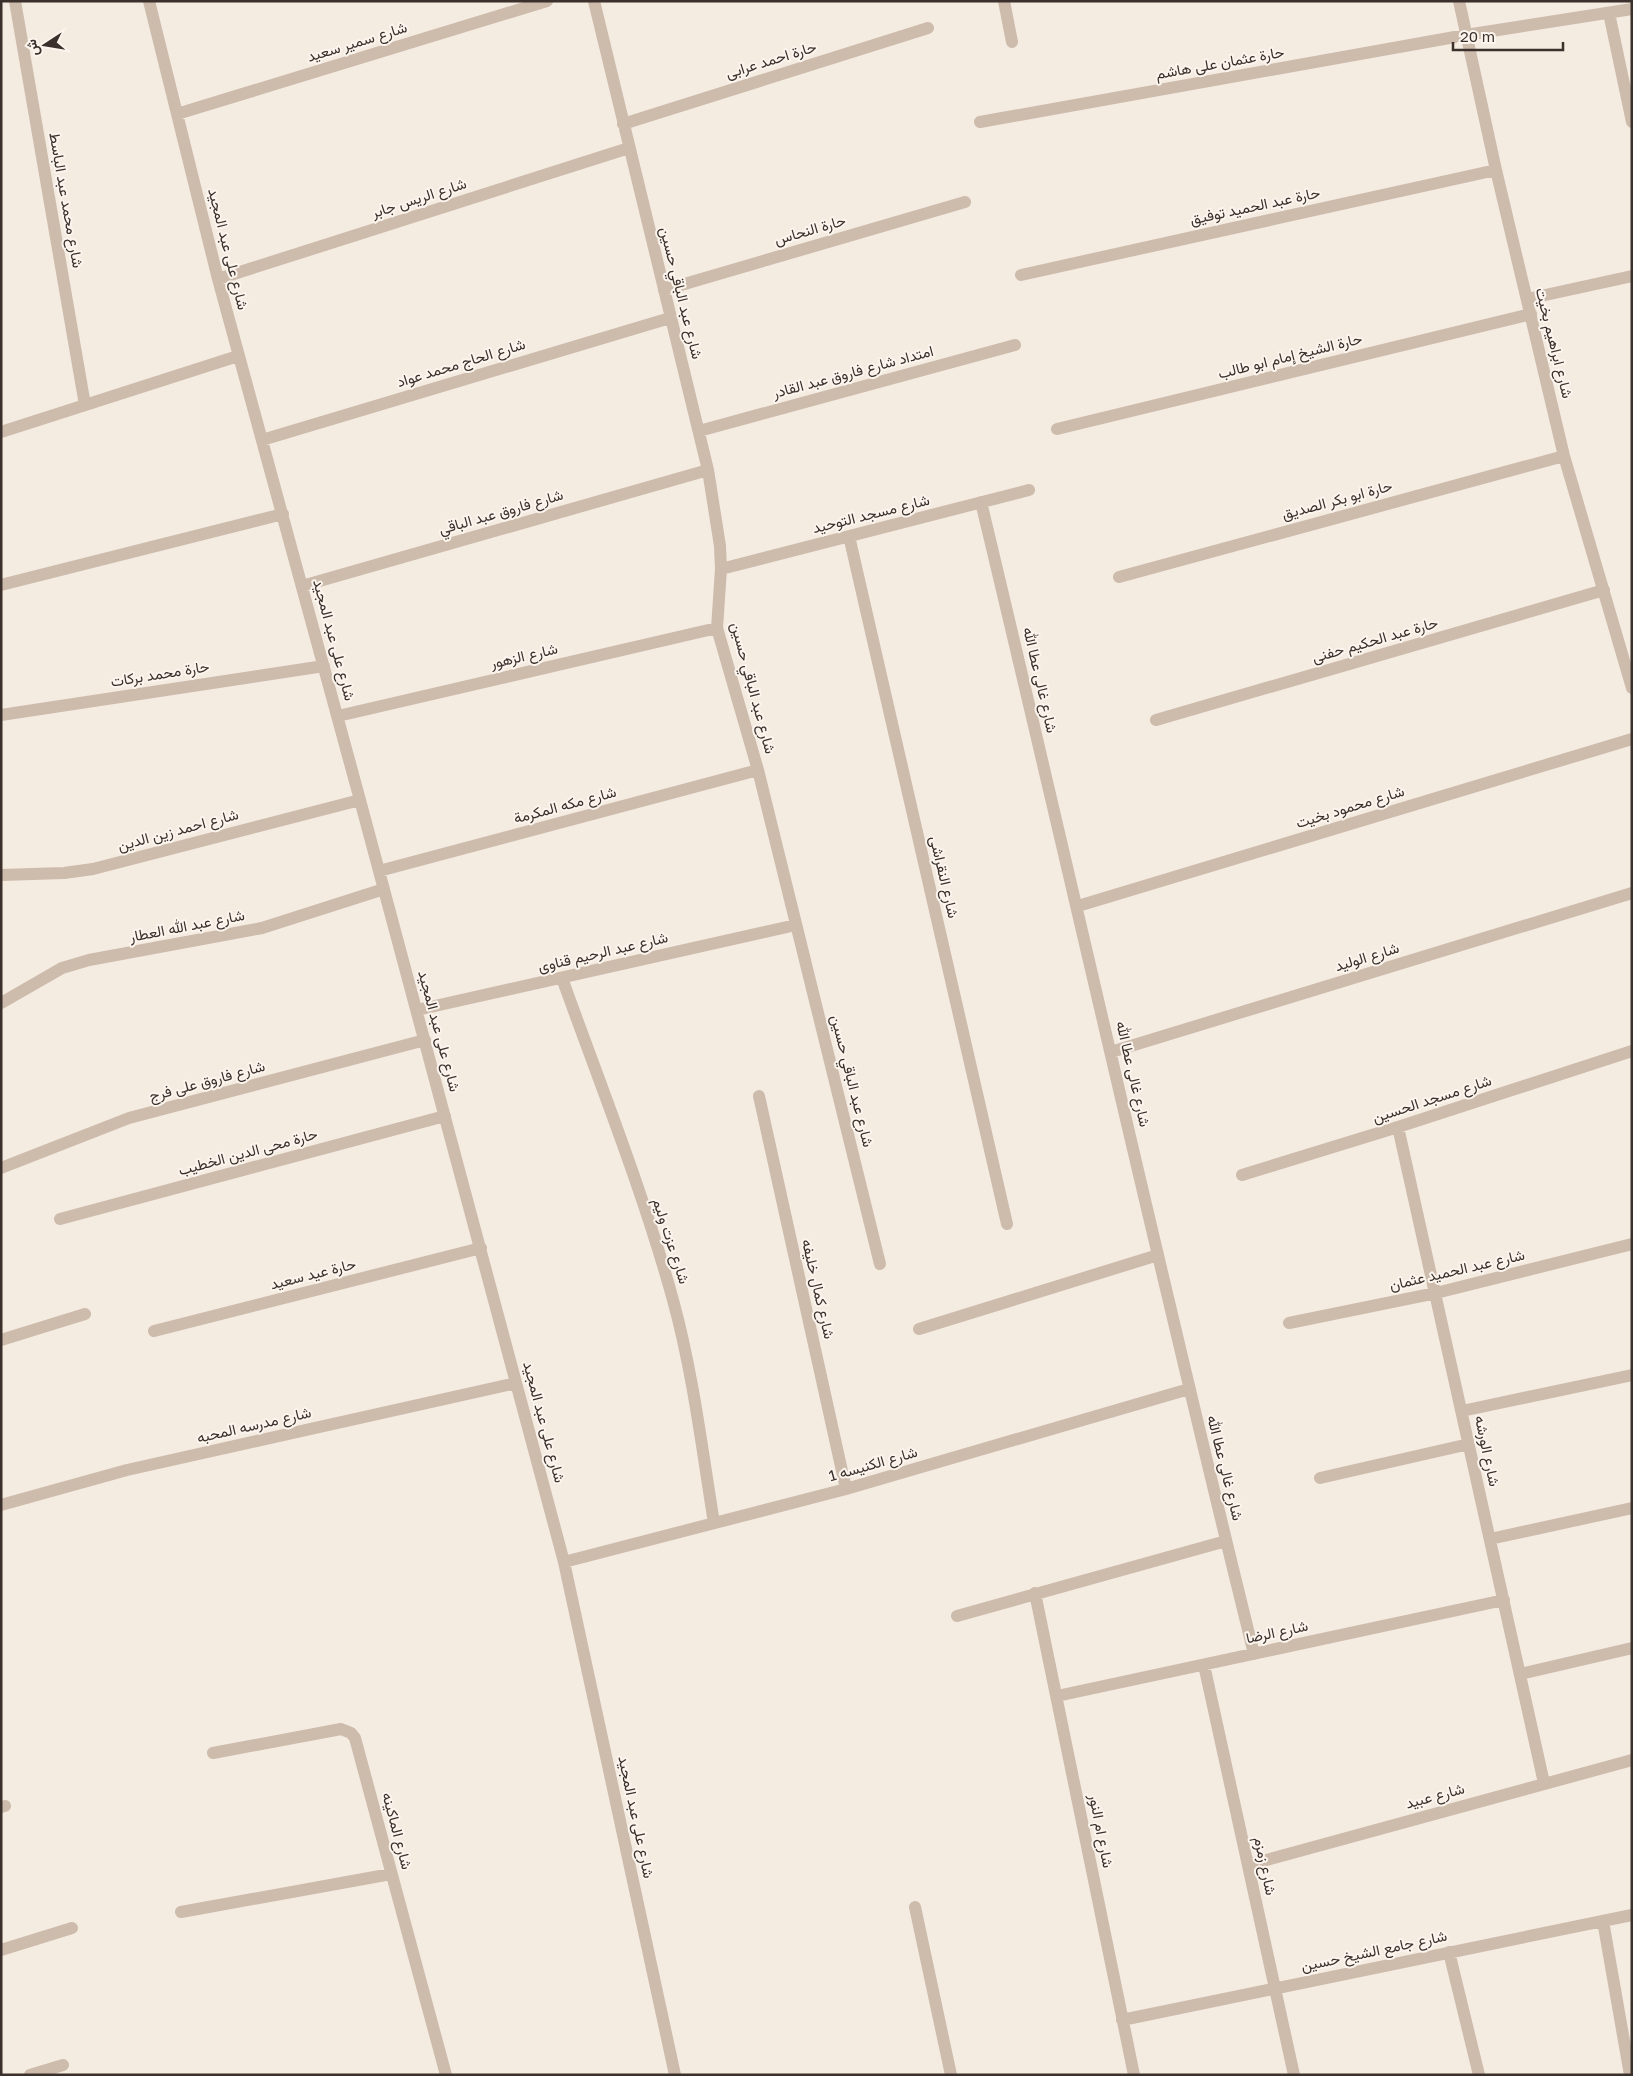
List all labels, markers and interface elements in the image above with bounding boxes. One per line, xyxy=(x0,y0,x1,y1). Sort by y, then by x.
street label: شارع سمير سعيد xyxy=(304,17,410,68)
north arrow xyxy=(20,20,70,70)
scale bar xyxy=(1453,20,1563,52)
text: 20 m xyxy=(1460,27,1495,45)
text: ش xyxy=(22,37,43,58)
street label: حارة احمد عرابى xyxy=(723,37,819,83)
street label: حارة عثمان على هاشم xyxy=(1154,42,1286,84)
street label: شارع محمد عبد الباسط xyxy=(43,131,88,270)
street label: شارع الريس جابر xyxy=(368,173,469,224)
street label: حارة عبد الحميد توفيق xyxy=(1188,182,1322,230)
street label: شارع على عبد المجيد xyxy=(202,186,253,312)
street label: حارة النحاس xyxy=(772,210,848,250)
street label: شارع عبد الباقي حسين xyxy=(652,225,707,362)
street label: شارع ابراهيم بخيت xyxy=(1530,286,1577,401)
street label: حارة الشيخ إمام ابو طالب xyxy=(1216,328,1364,385)
street label: شارع الحاج محمد عواد xyxy=(394,334,528,393)
street label: امتداد شارع فاروق عبد القادر xyxy=(769,341,936,404)
street label: حارة ابو بكر الصديق xyxy=(1280,476,1394,524)
street label: شارع فاروق عبد الباقي xyxy=(436,485,567,542)
street label: شارع مسجد التوحيد xyxy=(810,490,932,539)
street label: شارع على عبد المجيد xyxy=(307,577,360,703)
street label: حارة عبد الحكيم حفنى xyxy=(1310,612,1440,668)
street label: شارع عبد الباقي حسين xyxy=(723,620,780,757)
street label: شارع غالى عطا الله xyxy=(1017,625,1062,735)
street label: شارع الزهور xyxy=(487,639,560,675)
street label: حارة محمد بركات xyxy=(109,656,211,691)
street label: شارع محمود بخيت xyxy=(1293,781,1407,834)
street label: شارع مكه المكرمة xyxy=(511,782,619,829)
street label: شارع احمد زين الدين xyxy=(115,804,241,857)
street label: شارع النقراشى xyxy=(924,834,963,921)
street label: شارع عبد الله العطار xyxy=(127,905,247,948)
street label: شارع عبد الرحيم قناوى xyxy=(536,927,670,978)
street label: شارع الوليد xyxy=(1332,938,1402,977)
street label: شارع على عبد المجيد xyxy=(412,968,465,1094)
street label: شارع عبد الباقي حسين xyxy=(823,1013,878,1150)
street label: شارع غالى عطا الله xyxy=(1110,1019,1155,1129)
street label: شارع فاروق على فرج xyxy=(147,1056,268,1107)
street label: شارع مسجد الحسين xyxy=(1370,1070,1495,1129)
street label: حارة محى الدين الخطيب xyxy=(176,1124,320,1180)
street label: شارع عزت وليم xyxy=(647,1196,694,1287)
street label: شارع كمال خليفه xyxy=(796,1237,839,1341)
street label: شارع عبد الحميد عثمان xyxy=(1387,1245,1527,1296)
street label: حارة عيد سعيد xyxy=(268,1254,358,1293)
street label: شارع على عبد المجيد xyxy=(517,1359,570,1485)
street label: شارع مدرسه المحبه xyxy=(195,1402,314,1449)
street label: شارع غالى عطا الله xyxy=(1201,1413,1248,1523)
street label: شارع الورشه xyxy=(1469,1414,1504,1489)
street label: شارع الكنيسه 1 xyxy=(826,1442,920,1487)
street label: شارع الرضا xyxy=(1244,1616,1310,1649)
street label: شارع على عبد المجيد xyxy=(612,1754,659,1880)
street label: شارع عبيد xyxy=(1403,1778,1467,1814)
street label: شارع الماكينه xyxy=(376,1790,417,1872)
street label: شارع ام النور xyxy=(1083,1791,1118,1870)
street label: شارع زمزم xyxy=(1248,1835,1281,1898)
street label: شارع جامع الشيخ حسين xyxy=(1299,1926,1449,1977)

